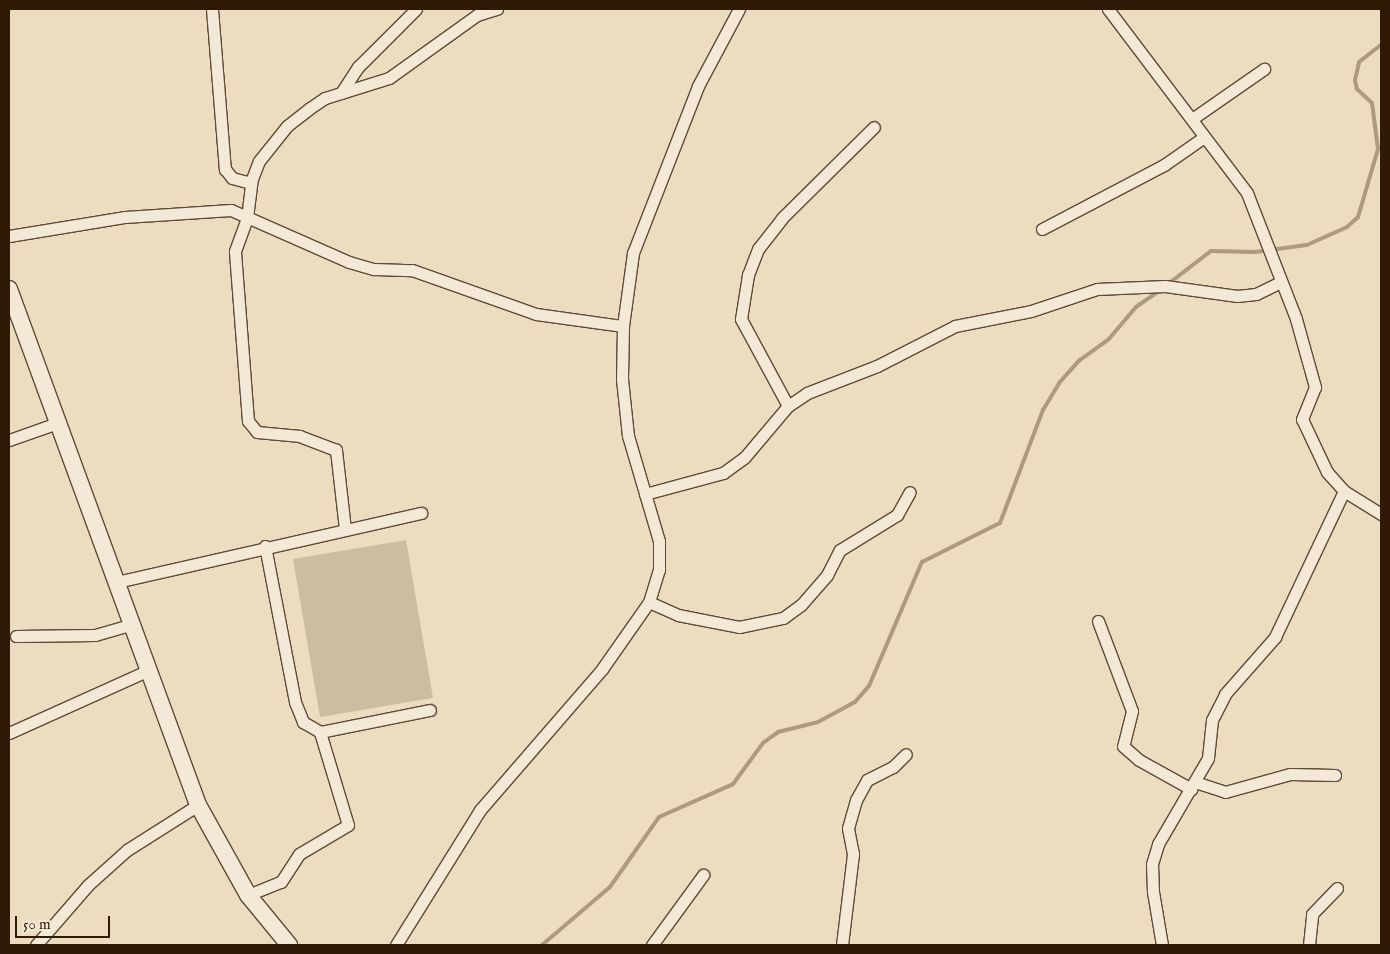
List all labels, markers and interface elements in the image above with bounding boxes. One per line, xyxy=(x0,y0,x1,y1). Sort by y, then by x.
scale bar xyxy=(18,906,112,938)
text: 50 m xyxy=(23,915,51,934)

